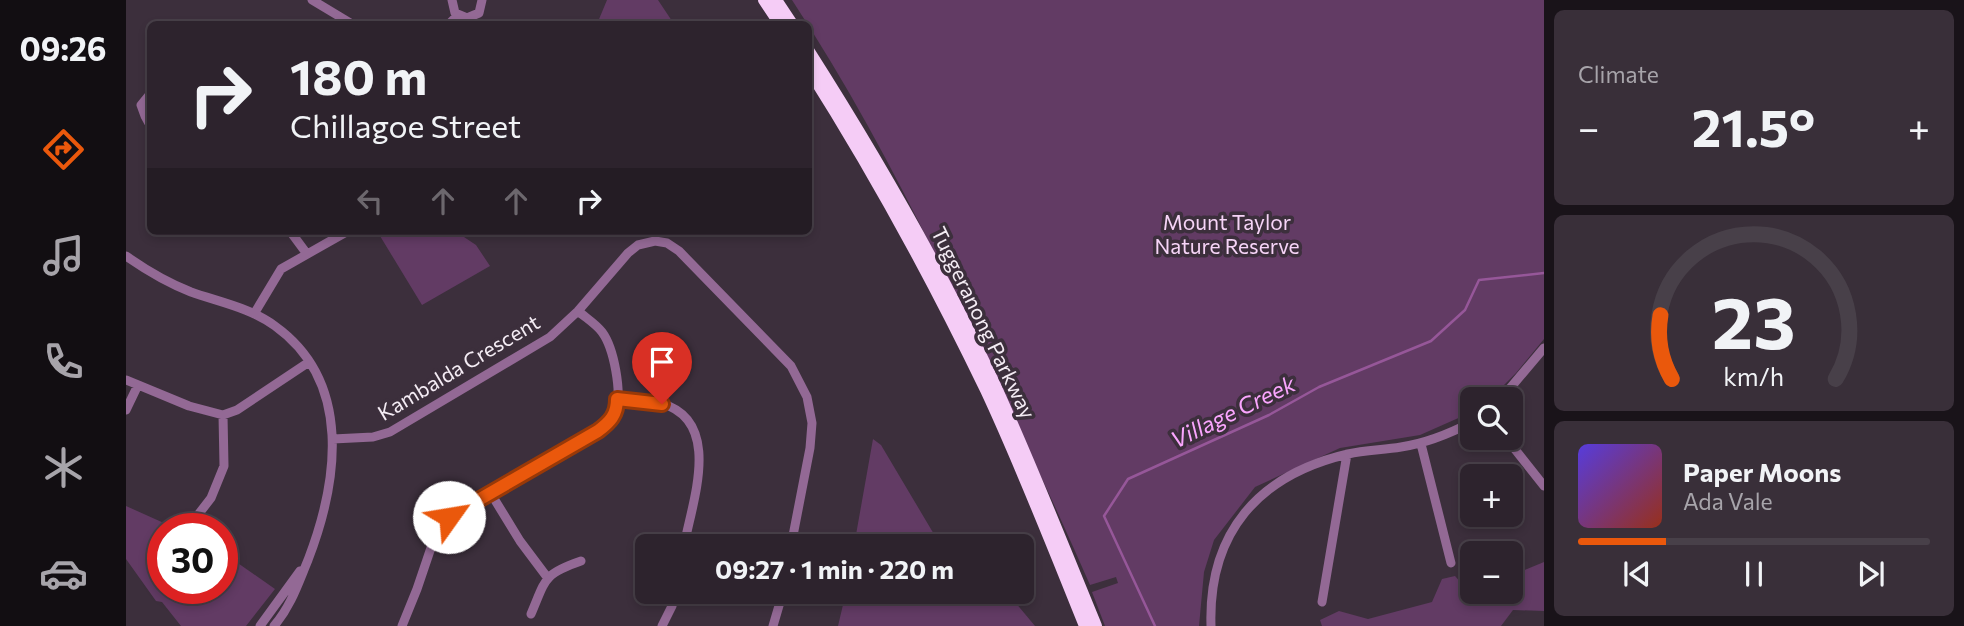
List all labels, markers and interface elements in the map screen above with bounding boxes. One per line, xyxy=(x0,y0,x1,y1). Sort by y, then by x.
text: 09:26 xyxy=(19,28,107,68)
text: 180 m xyxy=(290,45,427,105)
icon: right xyxy=(175,49,266,140)
text: Climate xyxy=(1578,60,1659,88)
text: 21.5° xyxy=(1692,94,1815,158)
text: − xyxy=(1578,103,1600,150)
text: + xyxy=(1908,103,1930,150)
text: Chillagoe Street xyxy=(290,105,521,145)
icon: directions xyxy=(39,125,88,174)
icon: left xyxy=(351,182,389,220)
icon: ahead xyxy=(424,182,462,220)
icon: ahead xyxy=(497,182,535,220)
icon: right xyxy=(570,182,608,220)
park label: Mount Taylor Nature Reserve xyxy=(1154,209,1300,258)
street label: Tuggeranong Parkway xyxy=(927,222,1042,422)
icon: music xyxy=(39,231,88,280)
text: 23 xyxy=(1712,275,1796,364)
street label: Kambalda Crescent xyxy=(373,309,544,425)
pin xyxy=(632,332,692,404)
icon: phone xyxy=(39,337,88,386)
icon: arrive xyxy=(643,343,681,381)
text: km/h xyxy=(1724,361,1784,391)
water label: Village Creek xyxy=(1166,369,1300,453)
map controls xyxy=(1460,387,1523,604)
button: search xyxy=(1460,387,1523,450)
icon: climate xyxy=(39,443,88,492)
text: Paper Moons xyxy=(1683,456,1841,487)
button: + xyxy=(1460,464,1523,527)
position arrow xyxy=(412,480,486,554)
text: Ada Vale xyxy=(1683,487,1773,515)
speed limit sign: 30 xyxy=(147,513,238,604)
button: − xyxy=(1460,541,1523,604)
icon: car xyxy=(39,549,88,598)
text: 09:27 · 1 min · 220 m xyxy=(715,553,954,584)
icon: previous xyxy=(1618,555,1656,593)
icon: pause xyxy=(1735,555,1773,593)
icon: next xyxy=(1852,555,1890,593)

